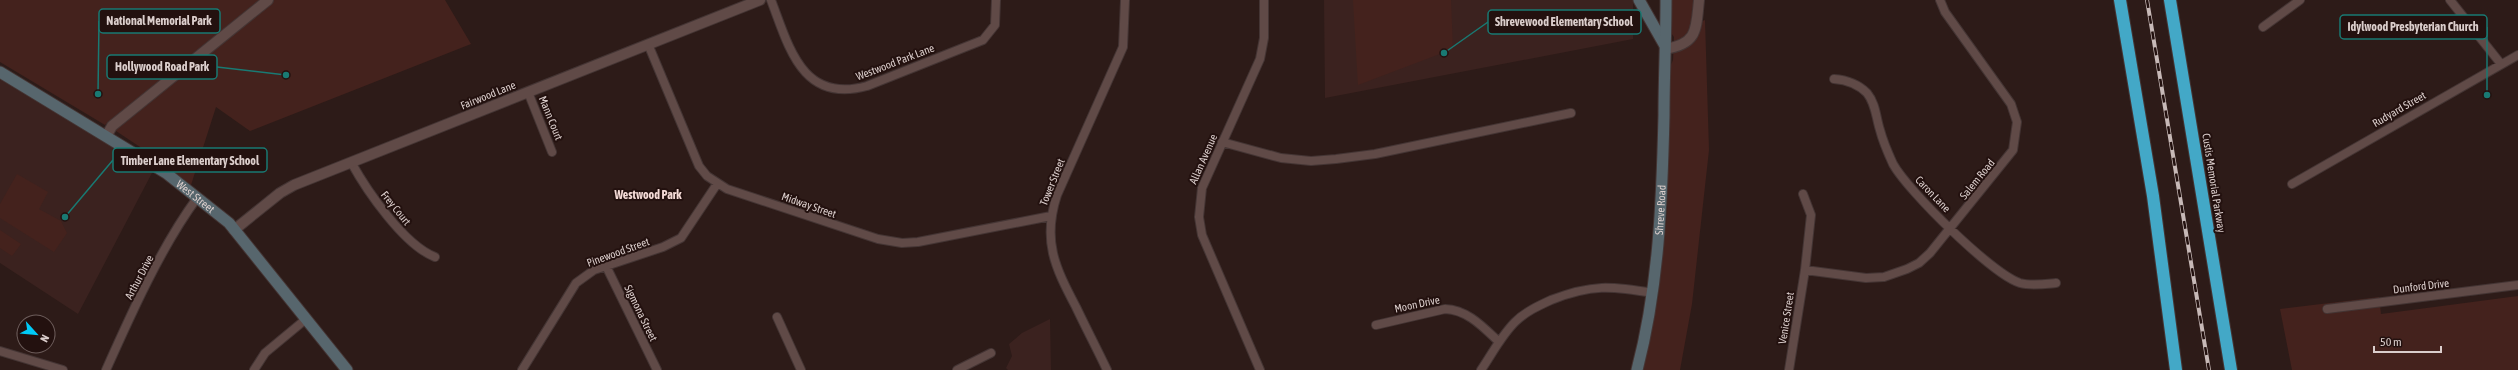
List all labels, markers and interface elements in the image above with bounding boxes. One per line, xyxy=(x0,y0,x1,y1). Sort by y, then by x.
callout: National Memorial Park xyxy=(99,9,220,33)
callout: Shrevewood Elementary School xyxy=(1488,10,1641,34)
text: National Memorial Park xyxy=(106,14,212,28)
text: Shrevewood Elementary School xyxy=(1495,15,1634,29)
callout: Idylwood Presbyterian Church xyxy=(2340,15,2487,39)
text: Idylwood Presbyterian Church xyxy=(2348,20,2479,34)
street label: Westwood Park Lane xyxy=(854,42,936,82)
callout: Hollywood Road Park xyxy=(107,55,217,79)
text: Hollywood Road Park xyxy=(115,60,210,74)
street label: Fairwood Lane xyxy=(459,79,517,111)
street label: Rudyard Street xyxy=(2370,89,2428,129)
street label: Mann Court xyxy=(537,94,565,142)
street label: Allan Avenue xyxy=(1187,132,1219,186)
street label: Custis Memorial Parkway xyxy=(2200,132,2228,234)
callout: Timber Lane Elementary School xyxy=(113,148,267,172)
text: Timber Lane Elementary School xyxy=(121,154,260,168)
street label: Tower Street xyxy=(1037,157,1067,207)
street label: Salem Road xyxy=(1957,157,1997,201)
street label: Caron Lane xyxy=(1913,174,1953,214)
street label: West Street xyxy=(174,178,217,215)
street label: Shreve Road xyxy=(1653,185,1668,235)
district label: Westwood Park xyxy=(613,188,682,202)
street label: Frey Court xyxy=(379,189,413,227)
street label: Midway Street xyxy=(780,190,838,220)
street label: Pinewood Street xyxy=(585,235,651,269)
street label: Arthur Drive xyxy=(122,253,156,301)
street label: Dunford Drive xyxy=(2392,277,2450,295)
street label: Sigmona Street xyxy=(622,283,660,343)
street label: Venice Street xyxy=(1776,291,1796,345)
street label: Moon Drive xyxy=(1393,293,1441,315)
north arrow xyxy=(16,314,56,354)
scale bar xyxy=(2374,328,2441,354)
text: N xyxy=(38,333,52,344)
text: 50 m xyxy=(2380,335,2402,349)

